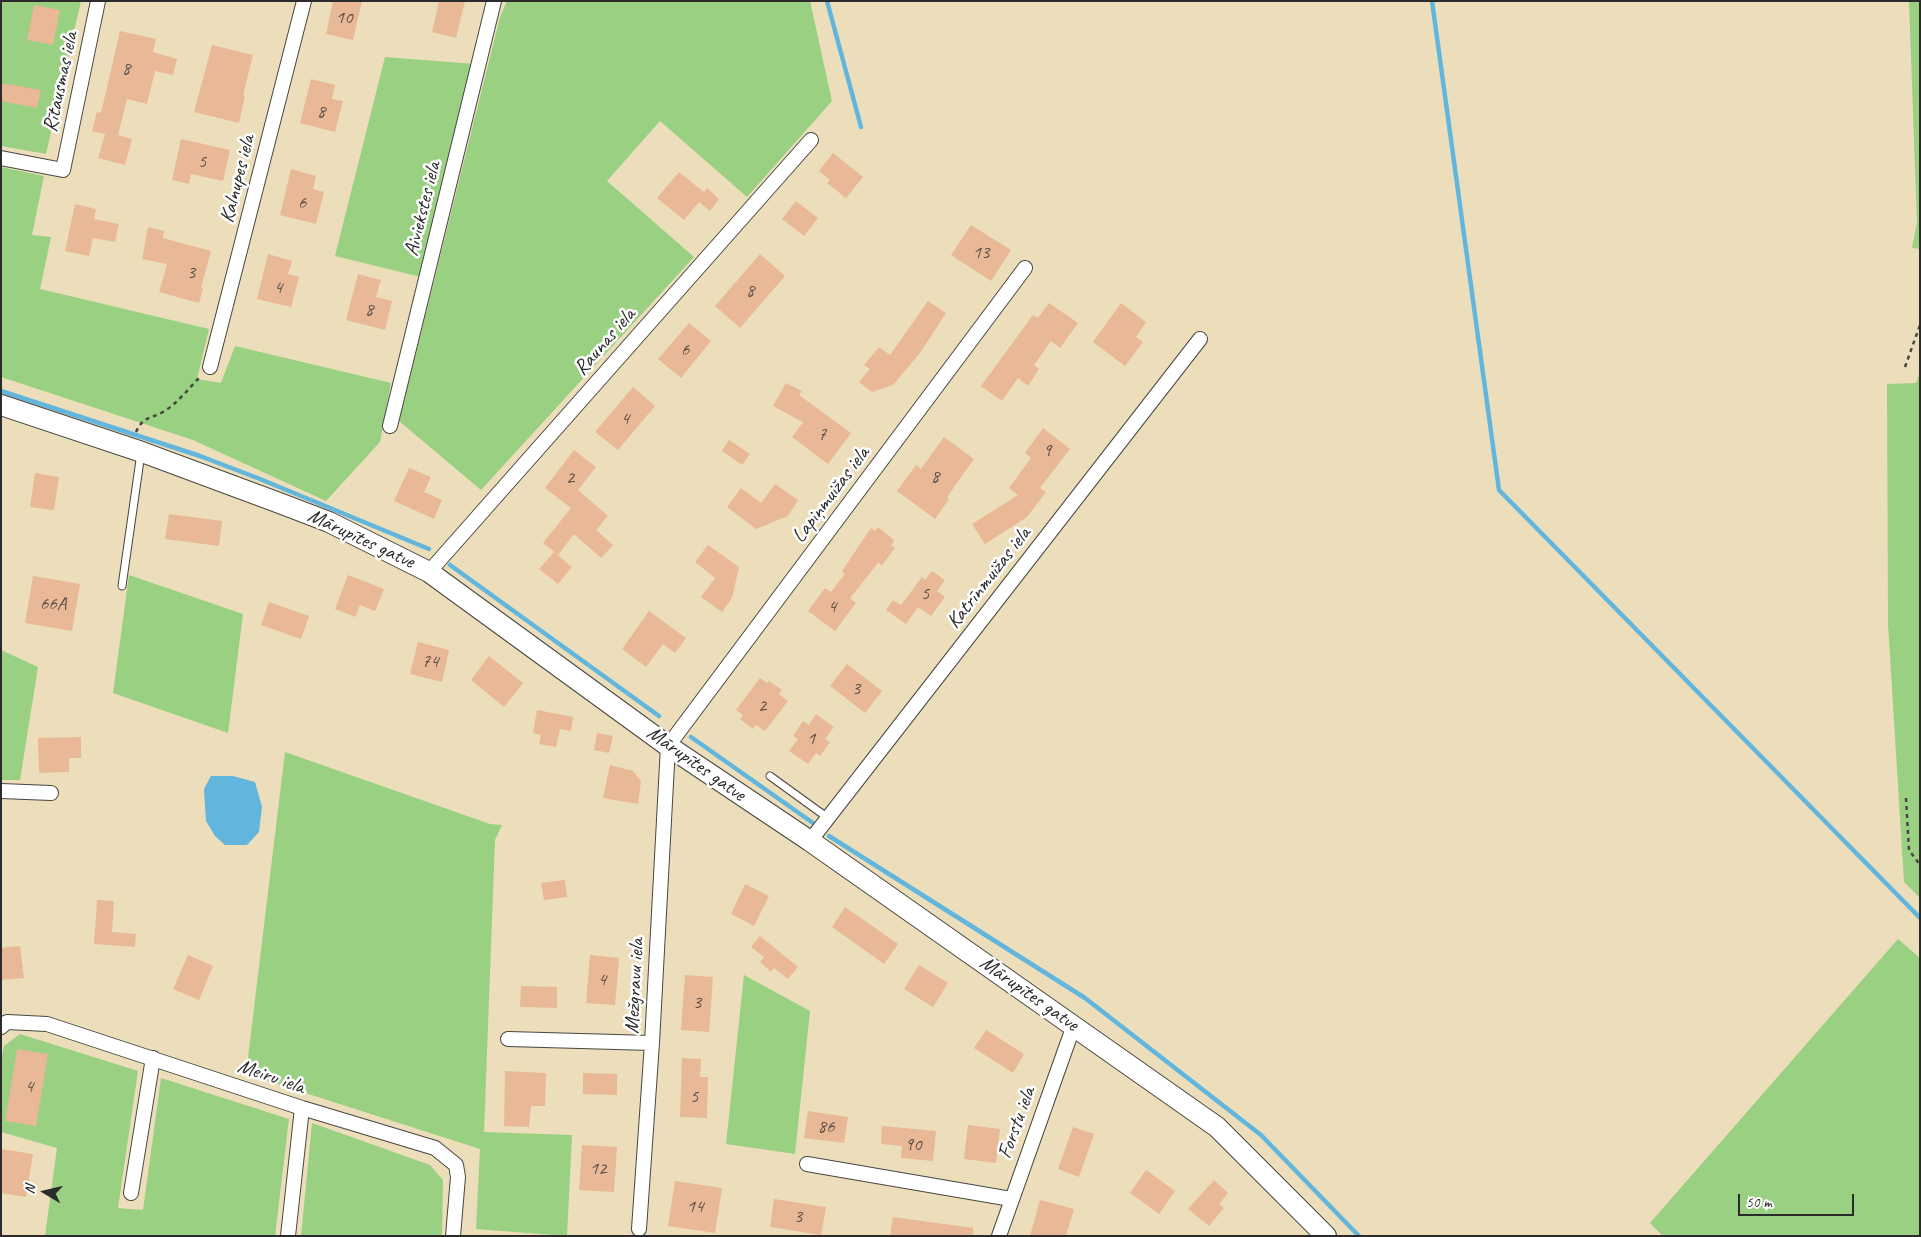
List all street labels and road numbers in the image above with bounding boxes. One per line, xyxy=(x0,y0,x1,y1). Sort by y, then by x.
street label: Rītausmas iela xyxy=(38,30,84,134)
street label: Kalnupes iela xyxy=(215,133,261,225)
street label: Aiviekstes iela xyxy=(399,159,447,259)
street label: Raunas iela xyxy=(569,303,641,381)
street label: Lapiņmuižas iela xyxy=(787,442,875,548)
street label: Mārupītes gatve xyxy=(304,503,418,575)
street label: Katrīnmuižas iela xyxy=(941,522,1037,634)
street label: Mārupītes gatve xyxy=(642,721,750,807)
street label: Mežgravu iela xyxy=(620,938,650,1034)
street label: Mārupītes gatve xyxy=(975,951,1083,1037)
street label: Meiru iela xyxy=(234,1054,308,1100)
street label: Forstu iela xyxy=(993,1084,1041,1162)

